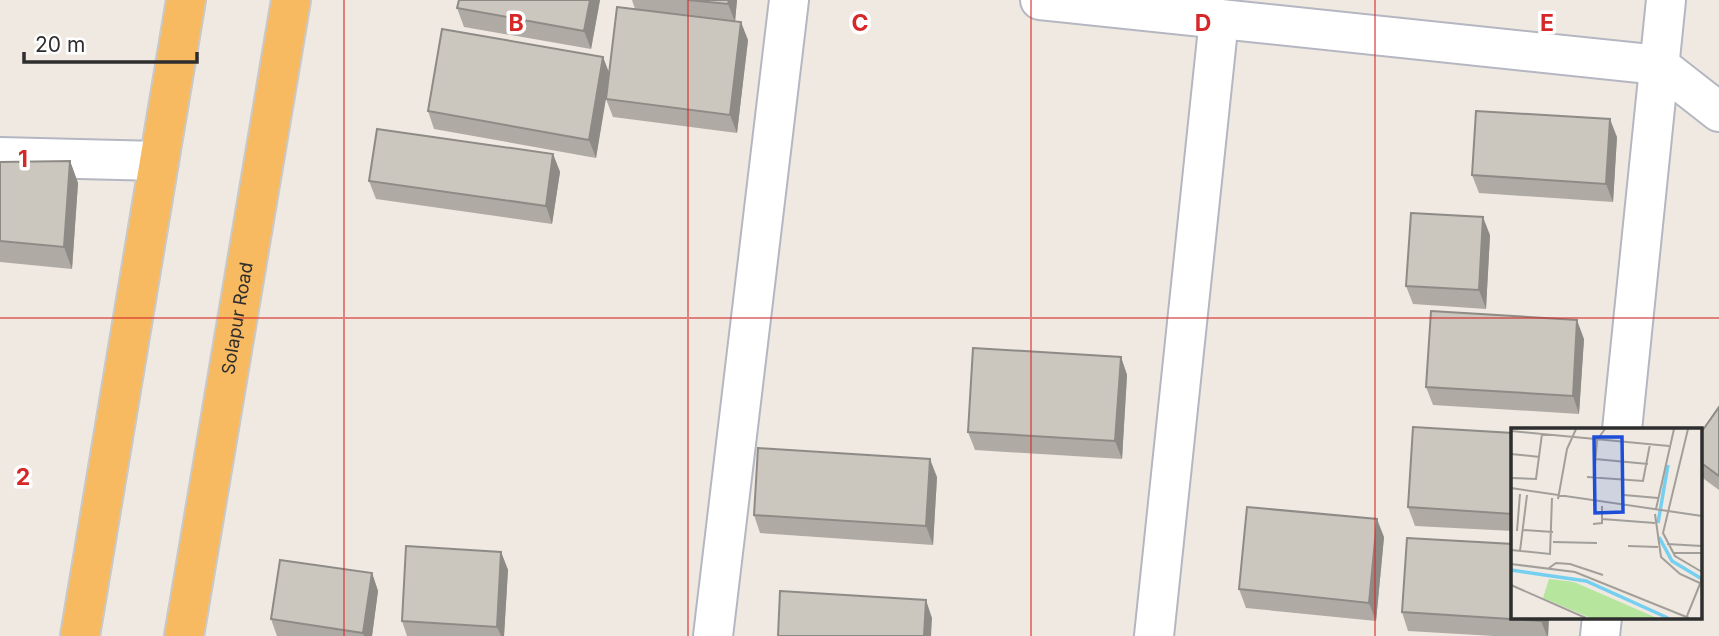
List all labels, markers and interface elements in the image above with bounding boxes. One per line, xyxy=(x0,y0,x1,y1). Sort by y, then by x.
text: B xyxy=(508,9,524,37)
text: C xyxy=(851,9,869,37)
text: D xyxy=(1195,9,1211,37)
text: E xyxy=(1540,9,1554,37)
scale bar xyxy=(24,21,198,65)
text: 20 m xyxy=(35,32,85,57)
text: 1 xyxy=(18,145,28,173)
street label: Solapur Road xyxy=(217,261,257,376)
inset map xyxy=(1511,428,1702,618)
text: 2 xyxy=(16,463,30,491)

